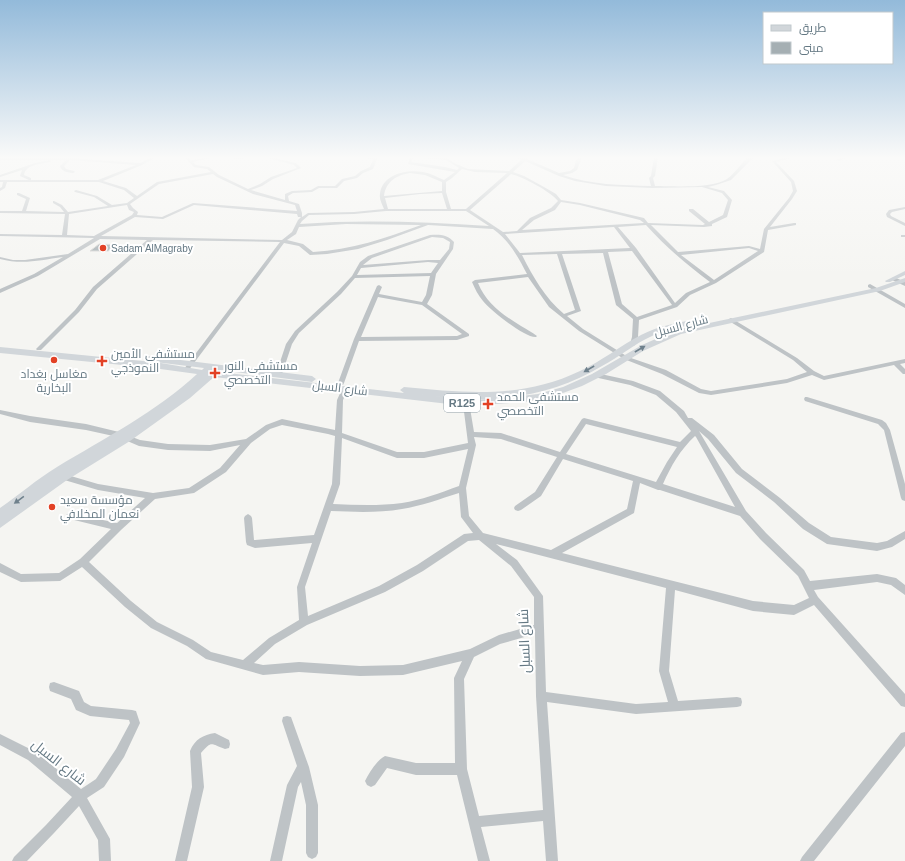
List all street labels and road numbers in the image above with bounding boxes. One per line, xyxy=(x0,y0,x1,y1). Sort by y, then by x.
street label: شارع السبل xyxy=(652,312,710,341)
street label: شارع السبل xyxy=(312,378,368,399)
road number: R125 xyxy=(444,394,480,412)
street label: شارع السبل xyxy=(515,608,534,674)
street label: شارع السبل xyxy=(28,736,89,789)

